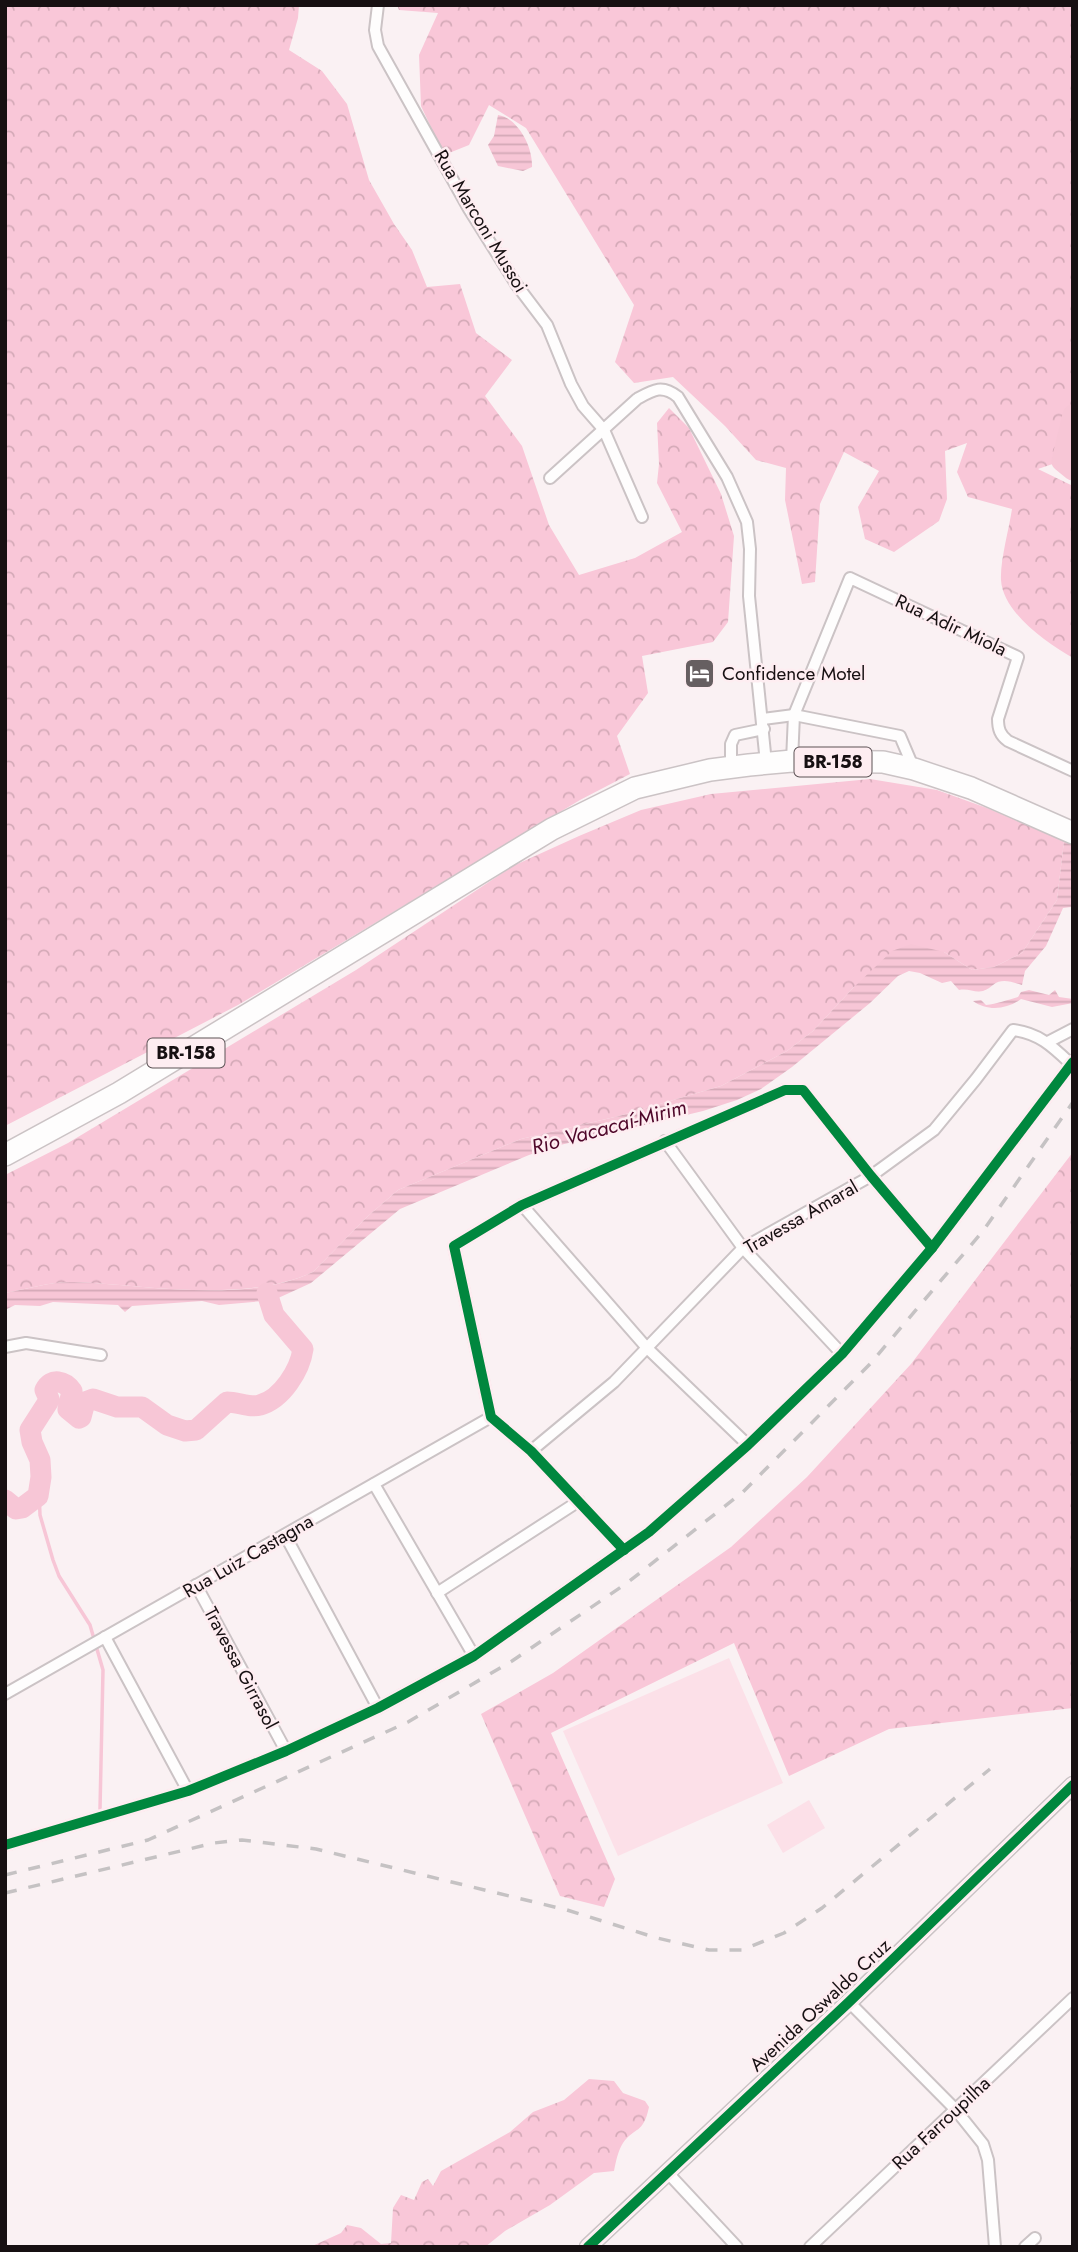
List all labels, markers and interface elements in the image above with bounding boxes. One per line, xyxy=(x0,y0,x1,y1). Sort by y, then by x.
street label: Rua Marconi Mussoi xyxy=(428,144,534,298)
street label: Rua Adir Miola xyxy=(891,587,1011,663)
hotel icon: Confidence Motel xyxy=(682,656,716,690)
place label: Confidence Motel xyxy=(722,660,865,687)
road number: BR-158 xyxy=(794,748,872,776)
road number: BR-158 xyxy=(148,1038,224,1068)
water label: Rio Vacacaí-Mirim xyxy=(528,1092,690,1162)
street label: Travessa Amaral xyxy=(739,1173,863,1261)
street label: Rua Luiz Castagna xyxy=(178,1508,318,1604)
street label: Travessa Girrasol xyxy=(197,1602,285,1734)
street label: Avenida Oswaldo Cruz xyxy=(743,1932,897,2078)
street label: Rua Farroupilha xyxy=(886,2070,996,2176)

